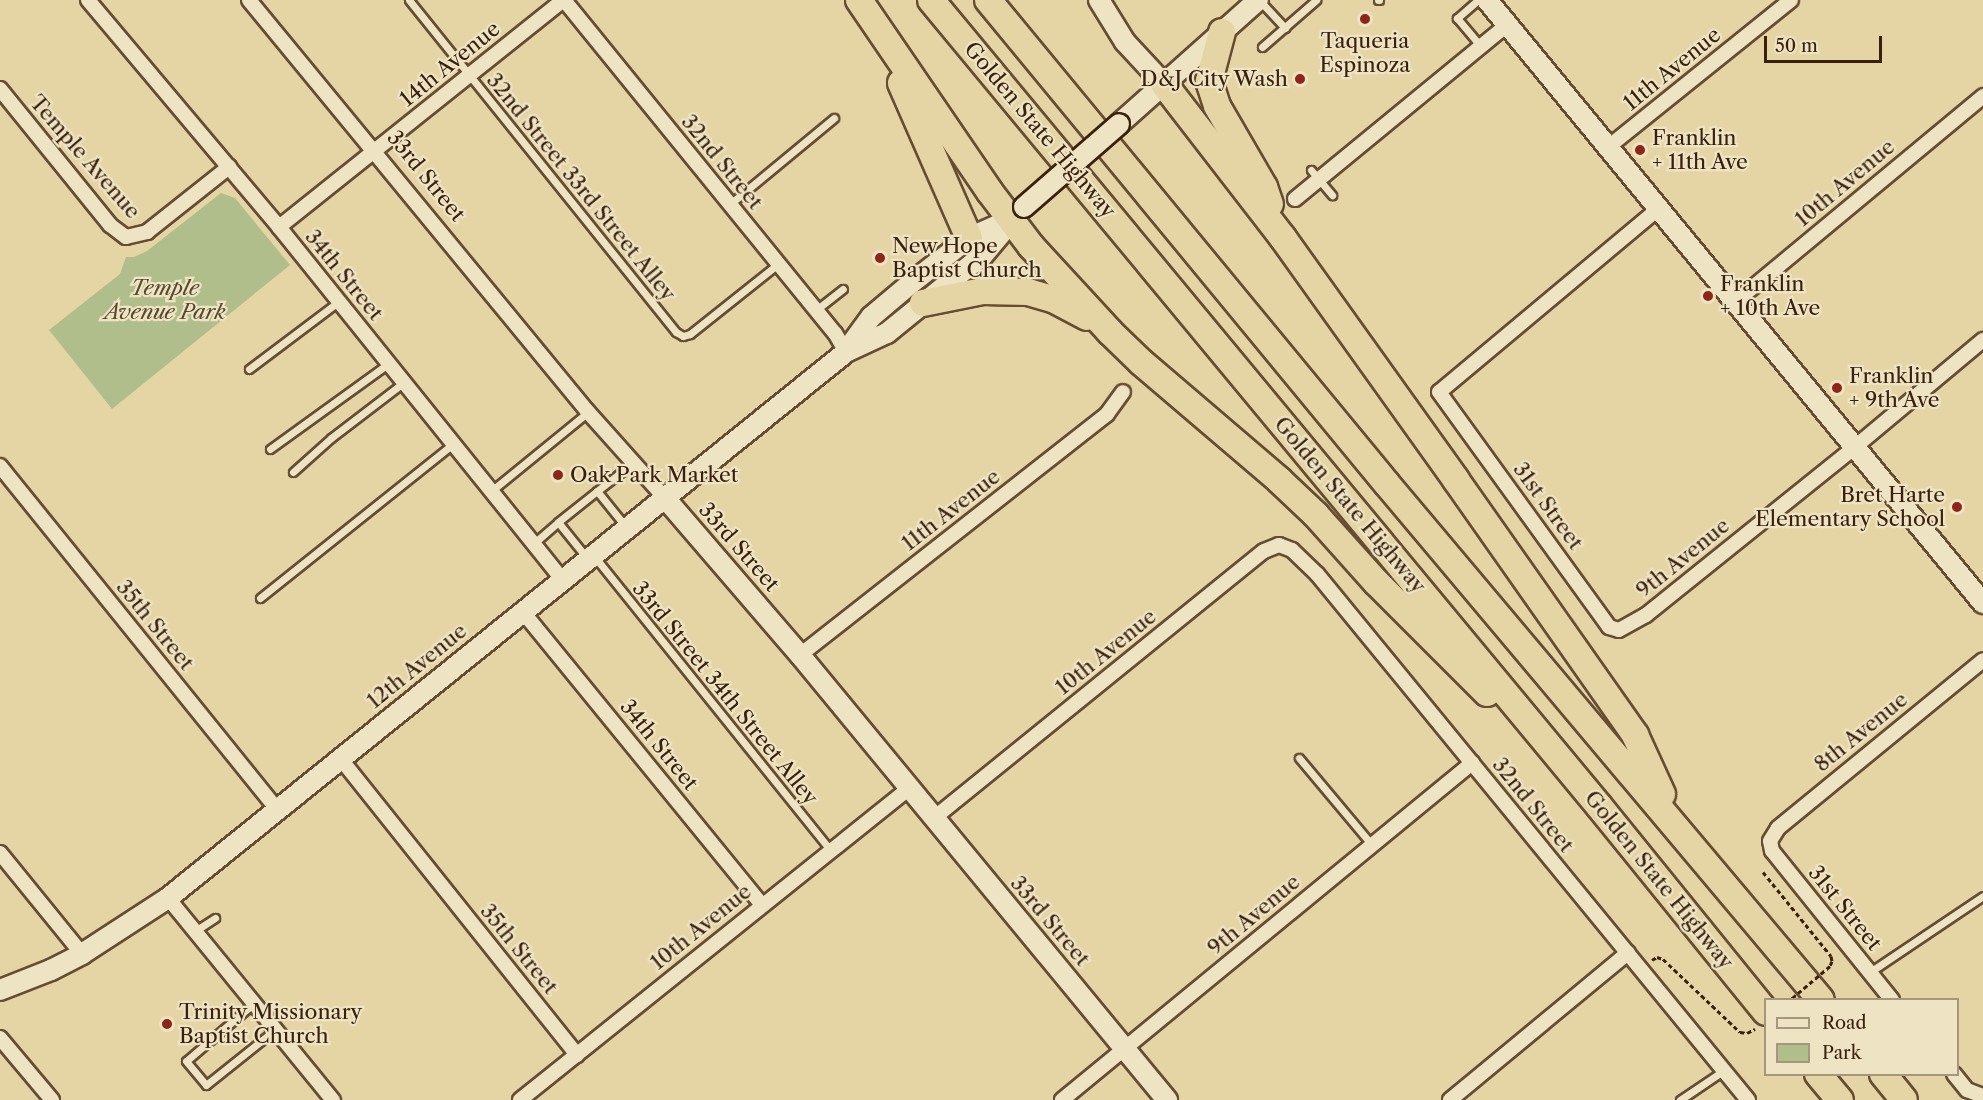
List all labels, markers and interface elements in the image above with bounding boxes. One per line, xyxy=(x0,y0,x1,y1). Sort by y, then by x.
marker: Taqueria Espinoza xyxy=(1358,12,1372,26)
street label: 14th Avenue xyxy=(395,16,505,112)
street label: 11th Avenue xyxy=(1618,22,1726,116)
scale bar xyxy=(1767,24,1886,62)
place label: Taqueria Espinoza xyxy=(1320,28,1410,78)
text: 50 m xyxy=(1775,35,1818,57)
street label: Golden State Highway xyxy=(959,37,1121,223)
place label: D&J City Wash xyxy=(1139,66,1288,92)
street label: 32nd Street 33rd Street Alley xyxy=(481,68,681,306)
marker: D&J City Wash xyxy=(1293,72,1307,86)
street label: Temple Avenue xyxy=(24,90,146,224)
street label: 32nd Street xyxy=(676,110,768,214)
street label: 33rd Street xyxy=(382,125,470,227)
place label: Franklin + 11th Ave xyxy=(1652,125,1749,175)
street label: 10th Avenue xyxy=(1790,134,1900,232)
marker: Franklin + 11th Ave xyxy=(1633,143,1647,157)
street label: 34th Street xyxy=(300,225,388,325)
place label: New Hope Baptist Church xyxy=(892,233,1042,283)
marker: New Hope Baptist Church xyxy=(873,251,887,265)
place label: Franklin + 10th Ave xyxy=(1720,271,1821,321)
park label: Temple Avenue Park xyxy=(104,275,226,325)
marker: Franklin + 10th Ave xyxy=(1701,289,1715,303)
place label: Franklin + 9th Ave xyxy=(1849,363,1940,413)
marker: Franklin + 9th Ave xyxy=(1830,381,1844,395)
street label: Golden State Highway xyxy=(1269,412,1431,598)
street label: 31st Street xyxy=(1508,457,1588,555)
place label: Oak Park Market xyxy=(570,462,739,488)
street label: 11th Avenue xyxy=(897,464,1005,556)
marker: Oak Park Market xyxy=(551,468,565,482)
place label: Bret Harte Elementary School xyxy=(1755,482,1945,532)
street label: 33rd Street xyxy=(694,497,784,597)
marker: Bret Harte Elementary School xyxy=(1950,500,1964,514)
street label: 9th Avenue xyxy=(1631,513,1735,603)
street label: 35th Street xyxy=(111,575,199,675)
street label: 33rd Street 34th Street Alley xyxy=(627,576,823,810)
street label: 10th Avenue xyxy=(1050,604,1162,700)
street label: 12th Avenue xyxy=(362,618,472,714)
street label: 8th Avenue xyxy=(1809,687,1913,777)
street label: 34th Street xyxy=(615,695,703,795)
street label: 32nd Street xyxy=(1487,753,1579,857)
street label: Golden State Highway xyxy=(1579,786,1739,974)
street label: 31st Street xyxy=(1803,860,1887,956)
street label: 9th Avenue xyxy=(1203,869,1305,961)
street label: 33rd Street xyxy=(1005,871,1095,971)
street label: 10th Avenue xyxy=(645,879,757,975)
street label: 35th Street xyxy=(475,899,563,999)
legend xyxy=(1764,998,1959,1076)
place label: Trinity Missionary Baptist Church xyxy=(179,999,363,1049)
text: Road xyxy=(1822,1012,1867,1034)
marker: Trinity Missionary Baptist Church xyxy=(160,1017,174,1031)
text: Park xyxy=(1822,1042,1861,1064)

